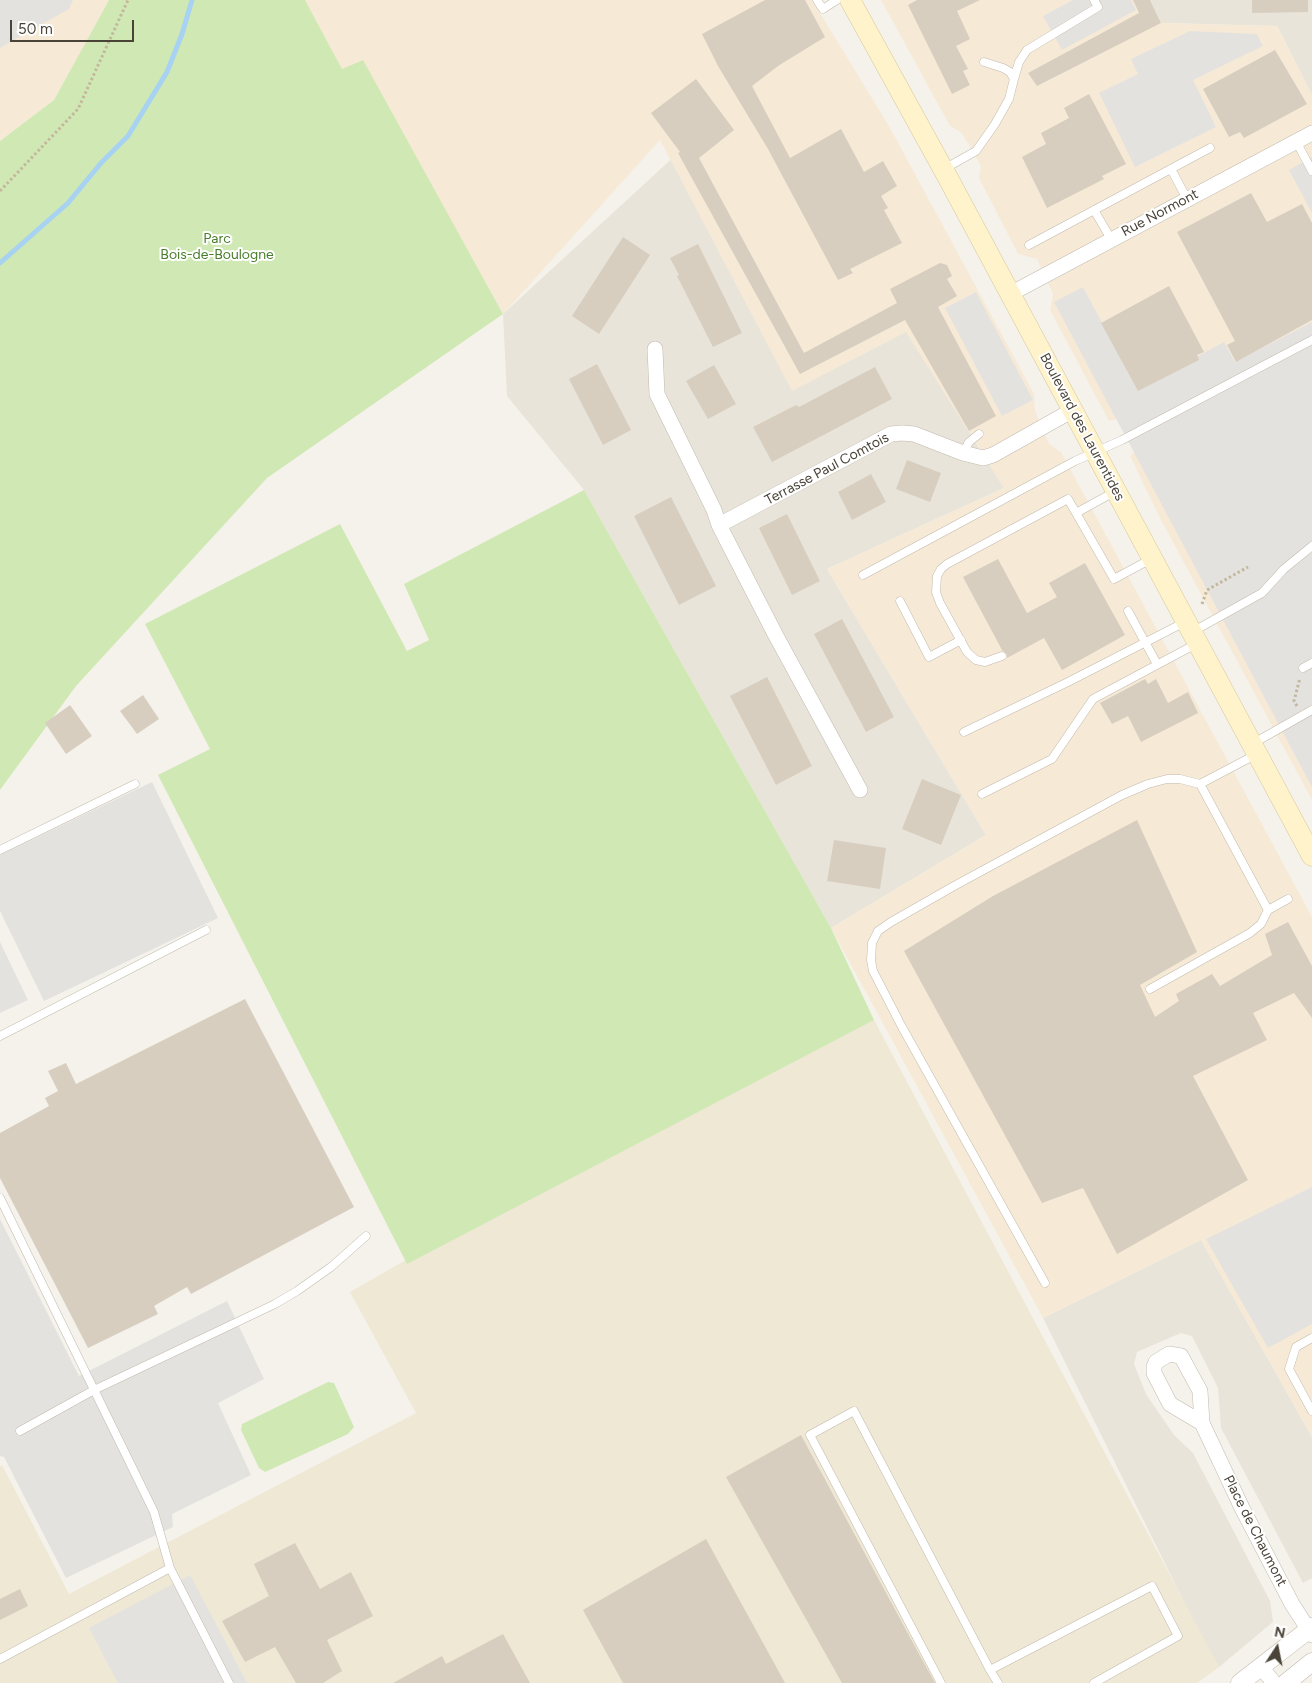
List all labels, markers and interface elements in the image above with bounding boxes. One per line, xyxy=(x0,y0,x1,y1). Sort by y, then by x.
scale bar xyxy=(12,10,136,42)
text: 50 m xyxy=(18,20,53,38)
street label: Rue Normont xyxy=(1119,186,1201,240)
park label: Parc Bois-de-Boulogne xyxy=(160,231,274,264)
street label: Boulevard des Laurentides xyxy=(1036,350,1128,504)
street label: Terrasse Paul Comtois xyxy=(762,429,892,509)
street label: Place de Chaumont xyxy=(1220,1473,1290,1589)
north arrow xyxy=(1252,1623,1302,1673)
text: N xyxy=(1273,1623,1287,1642)

